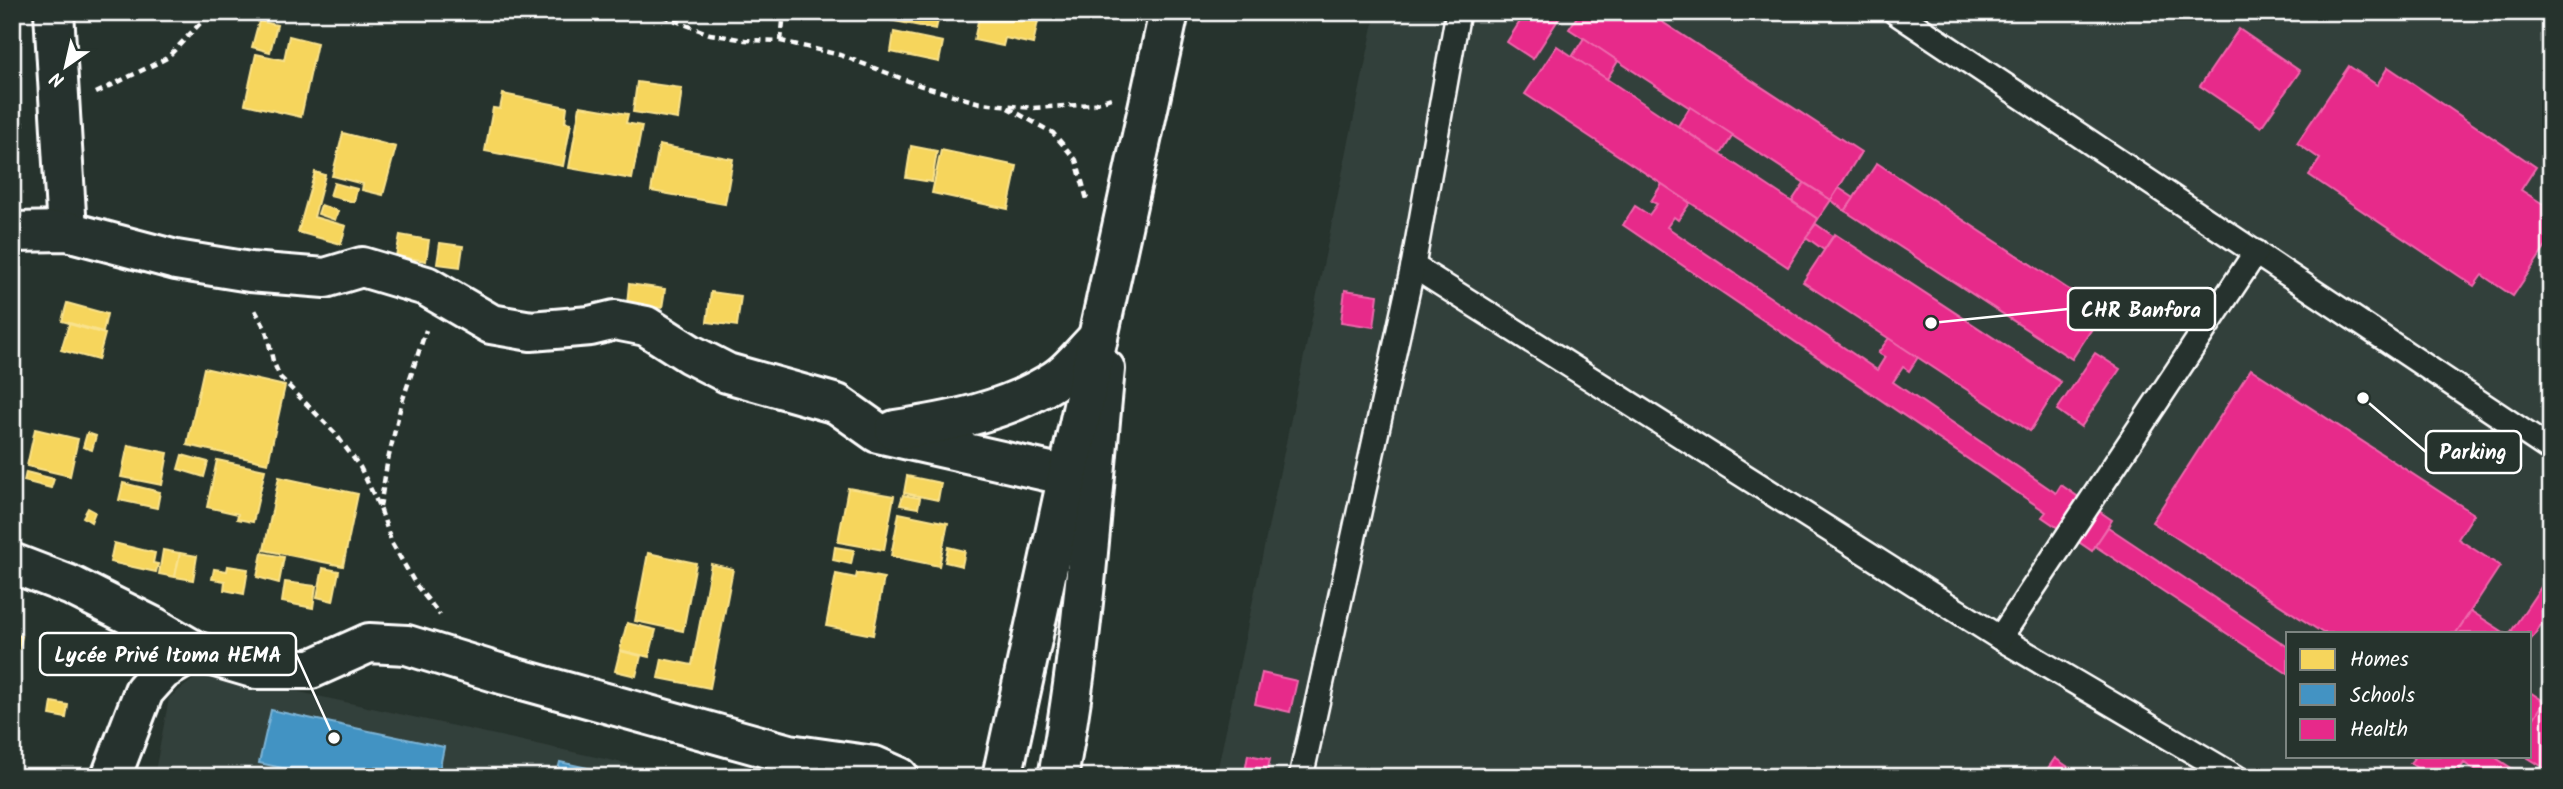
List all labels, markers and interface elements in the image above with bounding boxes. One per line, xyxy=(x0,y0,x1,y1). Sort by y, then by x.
north arrow xyxy=(32,32,102,102)
text: N xyxy=(44,63,71,94)
callout: CHR Banfora xyxy=(2068,288,2215,330)
text: CHR Banfora xyxy=(2081,295,2201,328)
callout: Parking xyxy=(2426,431,2521,473)
text: Parking xyxy=(2439,437,2507,470)
legend xyxy=(2286,632,2532,758)
callout: Lycée Privé Itoma HEMA xyxy=(40,633,296,675)
text: Lycée Privé Itoma HEMA xyxy=(54,640,282,673)
text: Homes xyxy=(2350,644,2409,677)
text: Schools xyxy=(2350,680,2415,713)
text: Health xyxy=(2350,714,2408,747)

